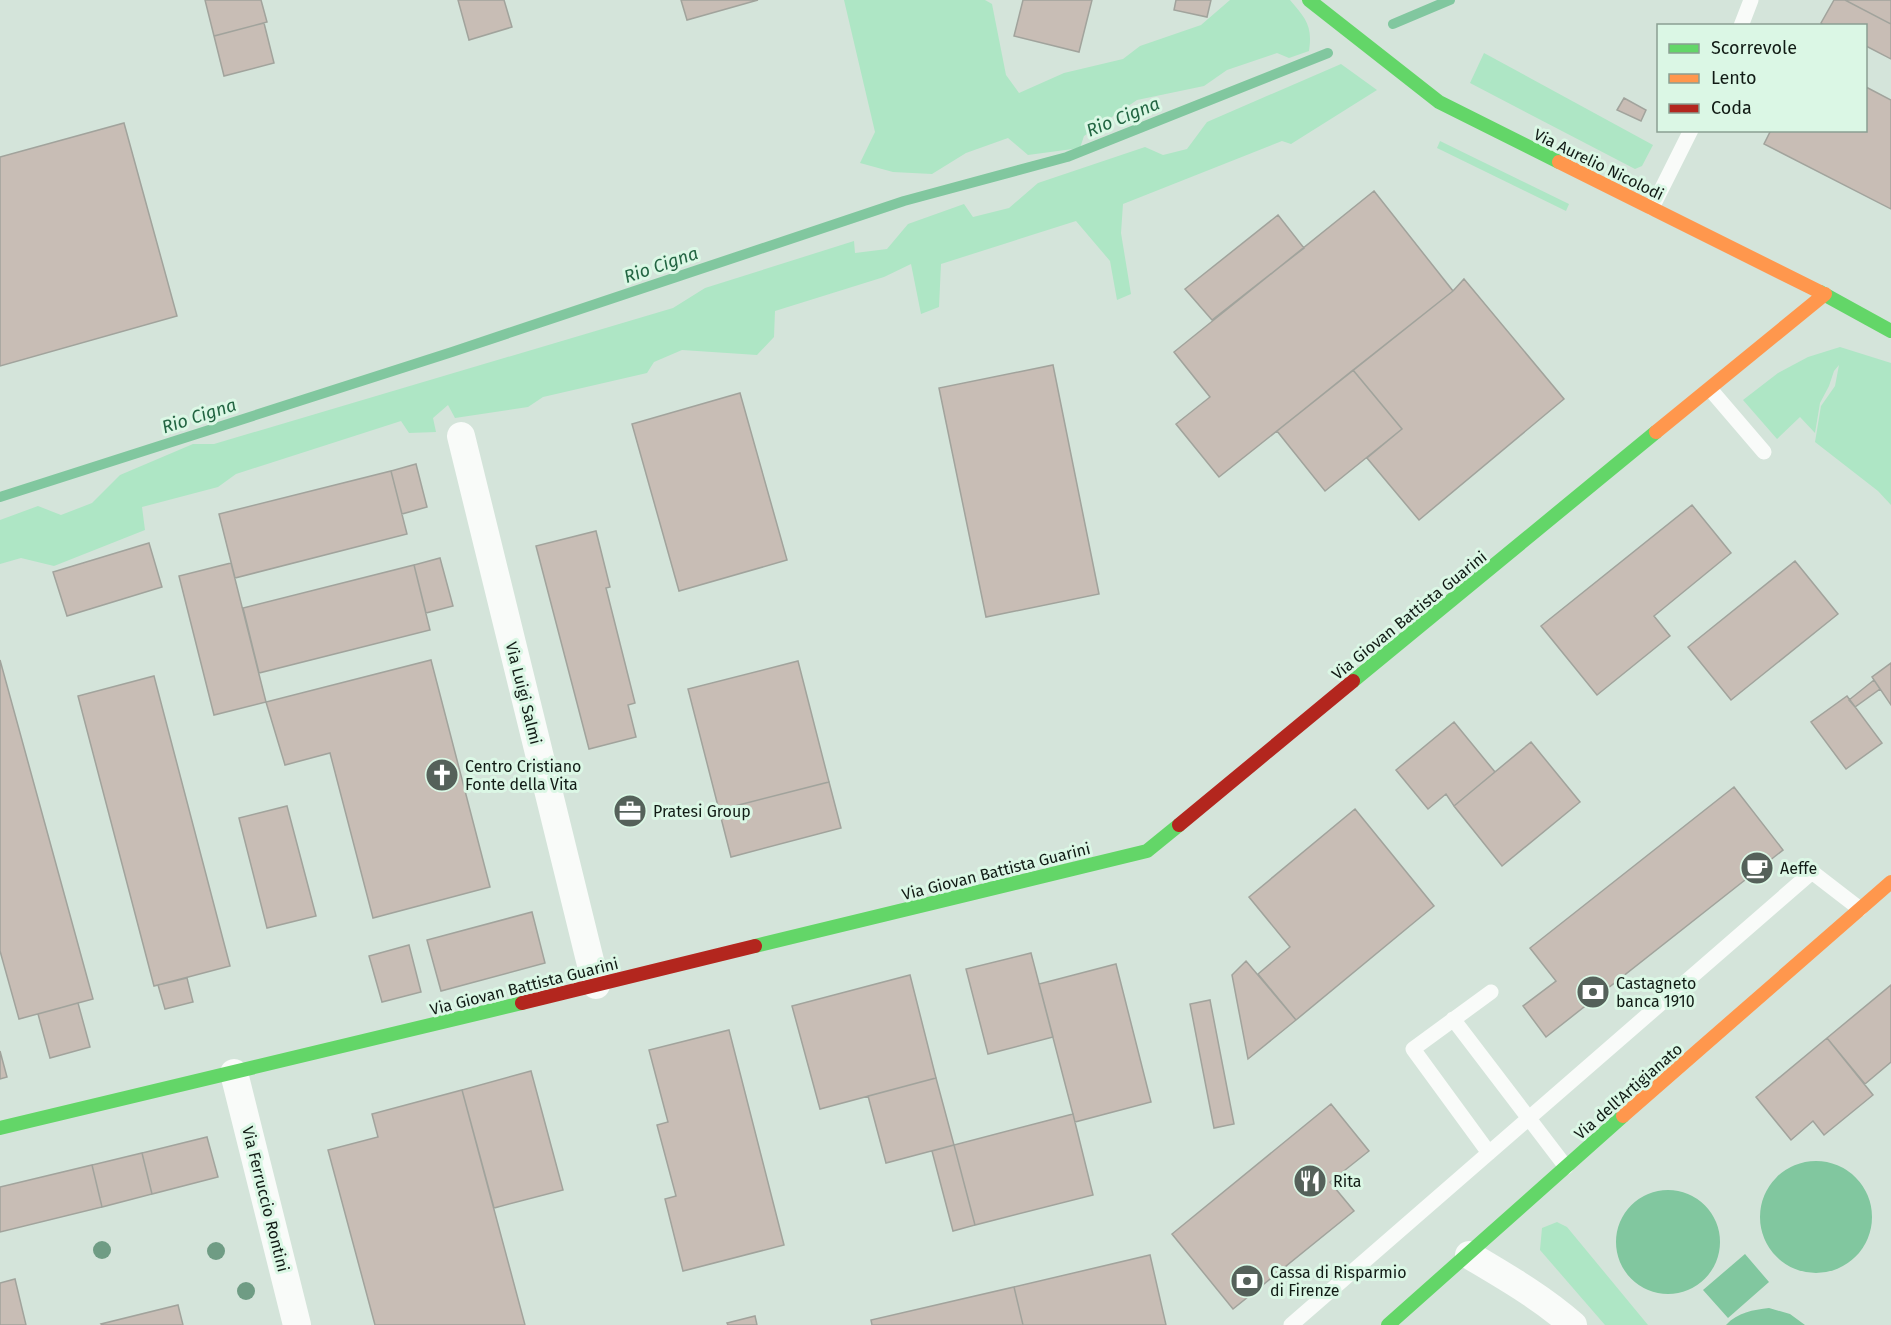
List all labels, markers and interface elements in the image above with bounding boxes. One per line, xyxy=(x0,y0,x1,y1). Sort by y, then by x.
legend xyxy=(1657,24,1867,132)
text: Scorrevole xyxy=(1711,37,1797,59)
text: Lento xyxy=(1711,67,1757,89)
water label: Rio Cigna xyxy=(1083,92,1163,142)
text: Coda xyxy=(1711,97,1752,119)
street label: Via Aurelio Nicolodi xyxy=(1531,125,1667,204)
water label: Rio Cigna xyxy=(621,242,701,288)
water label: Rio Cigna xyxy=(159,394,239,438)
street label: Via Giovan Battista Guarini xyxy=(1328,547,1490,684)
street label: Via Luigi Salmi xyxy=(502,640,545,746)
church icon: Centro Cristiano Fonte della Vita xyxy=(424,757,460,793)
place label: Centro Cristiano Fonte della Vita xyxy=(465,757,581,794)
office icon: Pratesi Group xyxy=(612,793,648,829)
place label: Pratesi Group xyxy=(653,802,751,821)
street label: Via Giovan Battista Guarini xyxy=(900,839,1092,904)
cafe icon: Aeffe xyxy=(1739,850,1775,886)
place label: Aeffe xyxy=(1780,859,1817,878)
street label: Via Giovan Battista Guarini xyxy=(428,954,620,1019)
bank icon: Castagneto banca 1910 xyxy=(1575,974,1611,1010)
place label: Castagneto banca 1910 xyxy=(1616,974,1696,1011)
street label: Via dell'Artigianato xyxy=(1570,1039,1686,1143)
street label: Via Ferruccio Rontini xyxy=(238,1124,293,1274)
restaurant icon: Rita xyxy=(1292,1163,1328,1199)
place label: Rita xyxy=(1333,1172,1362,1191)
bank icon: Cassa di Risparmio di Firenze xyxy=(1229,1263,1265,1299)
place label: Cassa di Risparmio di Firenze xyxy=(1270,1263,1407,1300)

